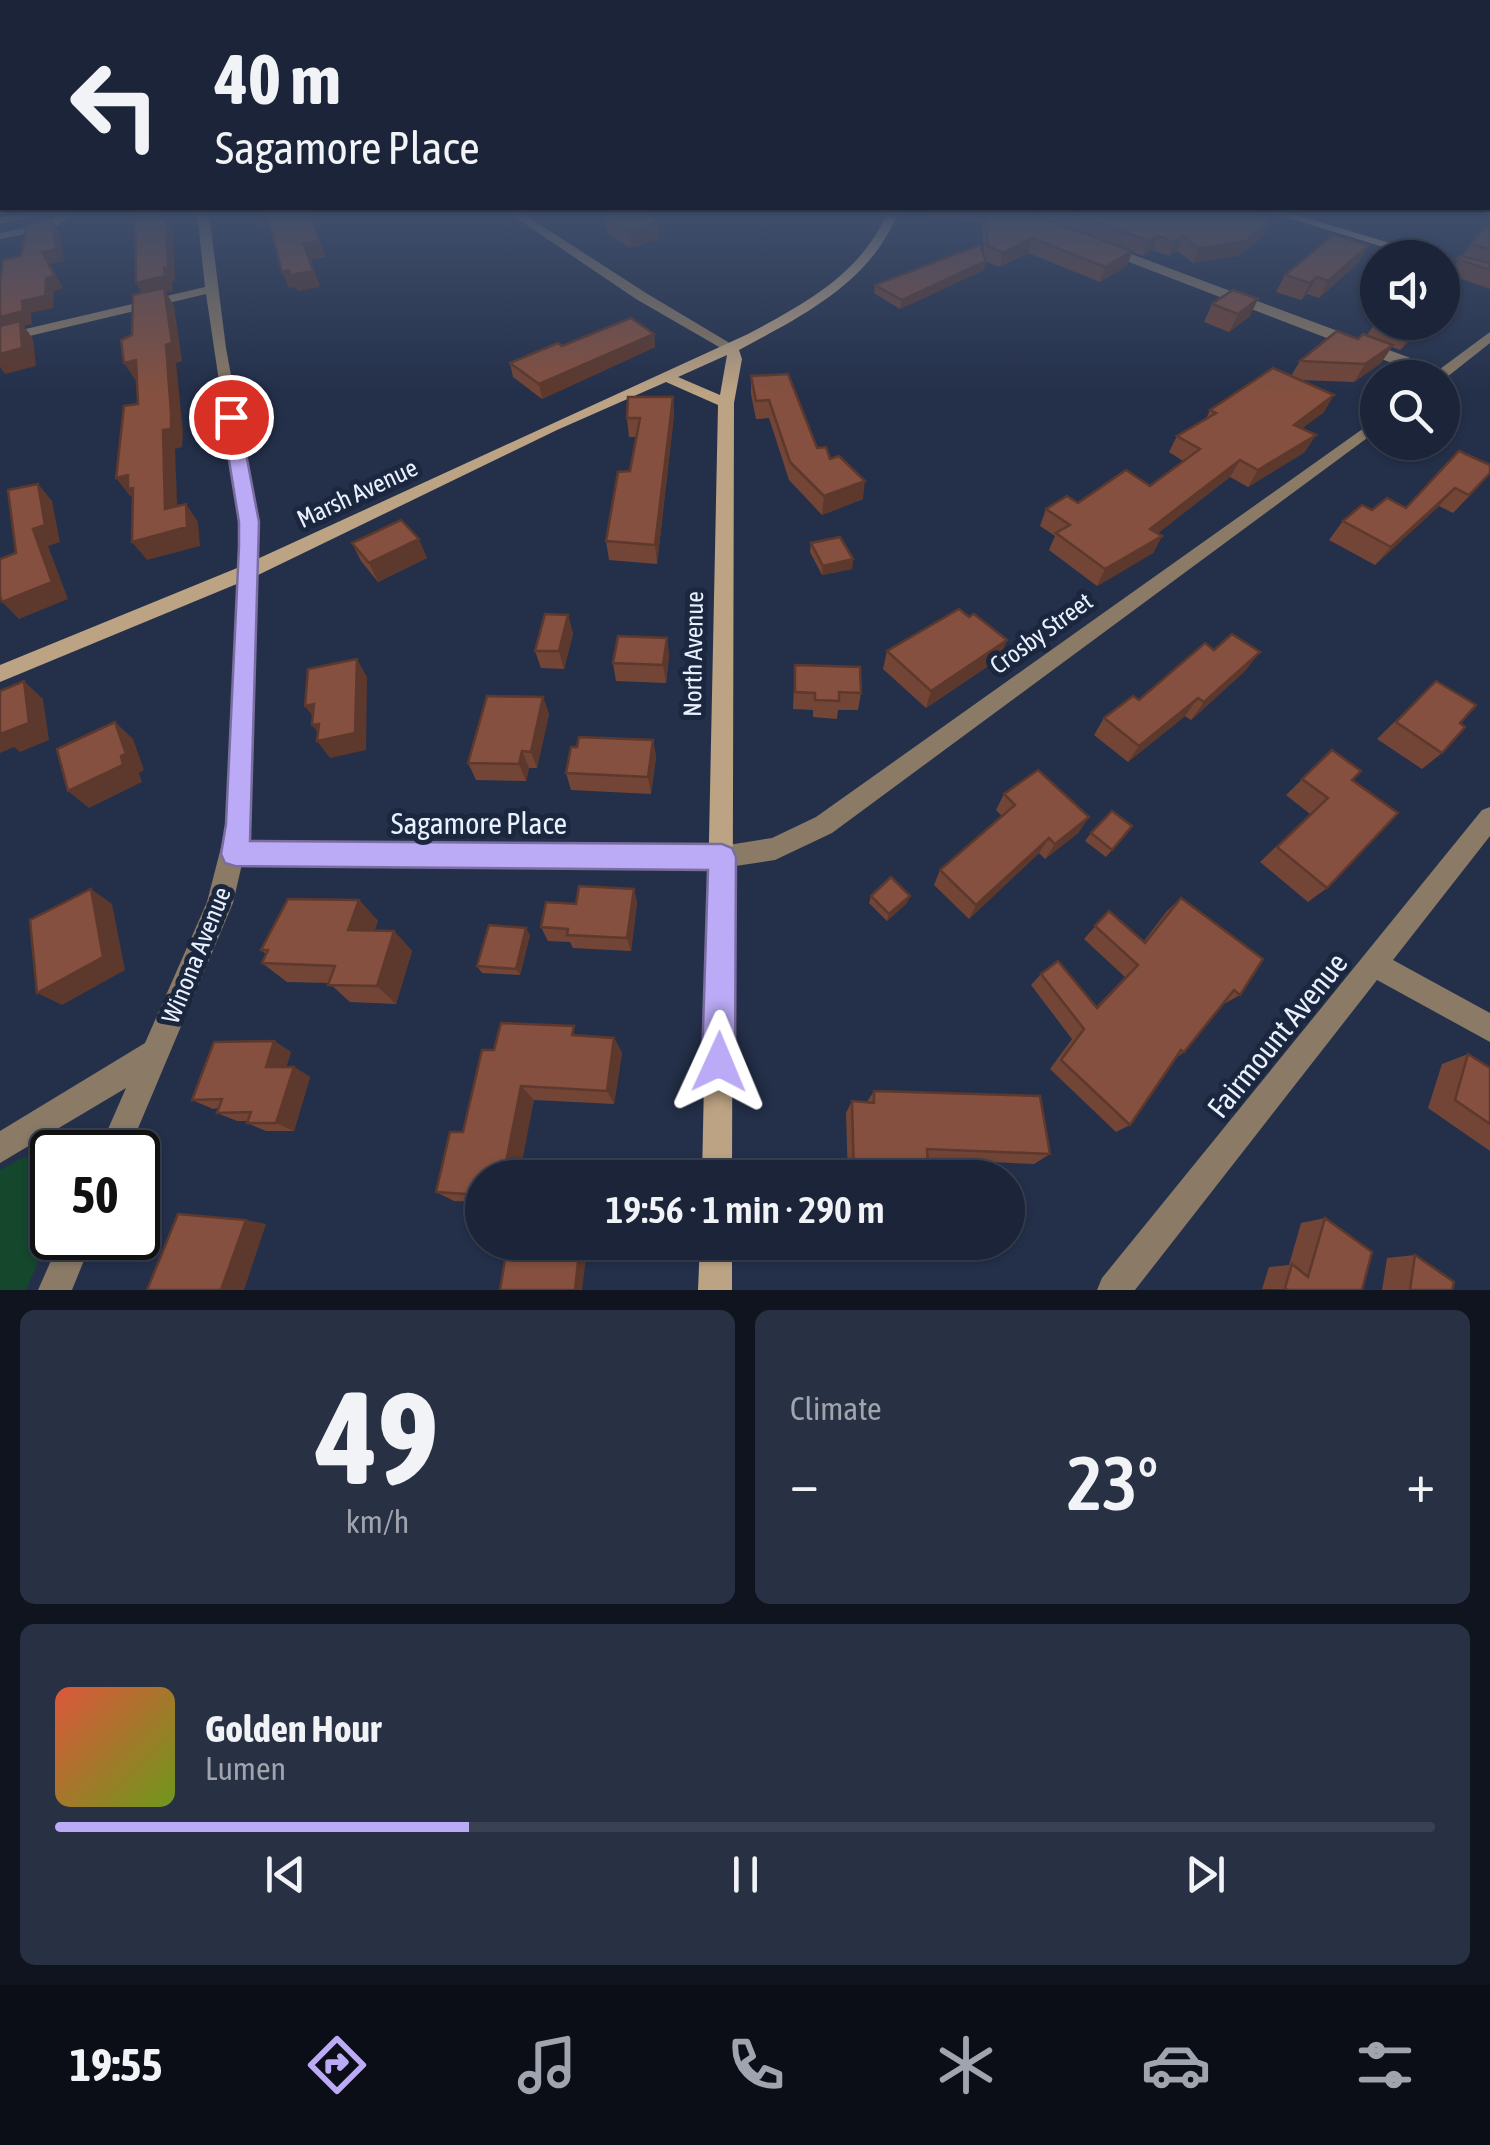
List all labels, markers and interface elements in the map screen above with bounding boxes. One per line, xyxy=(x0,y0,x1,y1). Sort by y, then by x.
text: 40 m xyxy=(215,39,341,119)
icon: left xyxy=(50,40,180,170)
text: Sagamore Place xyxy=(215,122,480,174)
map controls xyxy=(1360,240,1460,460)
button: sound xyxy=(1360,240,1460,340)
button: search xyxy=(1360,360,1460,460)
pin xyxy=(189,375,274,460)
icon: arrive xyxy=(204,390,259,445)
street label: Marsh Avenue xyxy=(292,453,422,533)
street label: Crosby Street xyxy=(984,587,1098,679)
street label: North Avenue xyxy=(678,591,708,717)
street label: Sagamore Place xyxy=(391,806,567,840)
street label: Winona Avenue xyxy=(156,883,236,1027)
street label: Fairmount Avenue xyxy=(1200,946,1354,1124)
position arrow xyxy=(667,1010,771,1114)
speed limit sign: 50 xyxy=(30,1130,160,1260)
text: 19:56 · 1 min · 290 m xyxy=(605,1188,885,1231)
text: 49 xyxy=(316,1363,439,1512)
text: Climate xyxy=(790,1390,882,1427)
text: 23° xyxy=(1067,1440,1158,1526)
text: − xyxy=(790,1451,819,1514)
text: + xyxy=(1406,1451,1435,1514)
text: km/h xyxy=(346,1503,409,1540)
text: Golden Hour xyxy=(205,1707,381,1750)
text: Lumen xyxy=(205,1750,286,1787)
icon: previous xyxy=(258,1847,313,1902)
icon: pause xyxy=(718,1847,773,1902)
icon: next xyxy=(1178,1847,1233,1902)
icon: directions xyxy=(302,2030,372,2100)
icon: music xyxy=(512,2030,582,2100)
icon: phone xyxy=(721,2030,791,2100)
icon: climate xyxy=(931,2030,1001,2100)
icon: car xyxy=(1141,2030,1211,2100)
icon: filters xyxy=(1350,2030,1420,2100)
text: 19:55 xyxy=(70,2039,162,2091)

